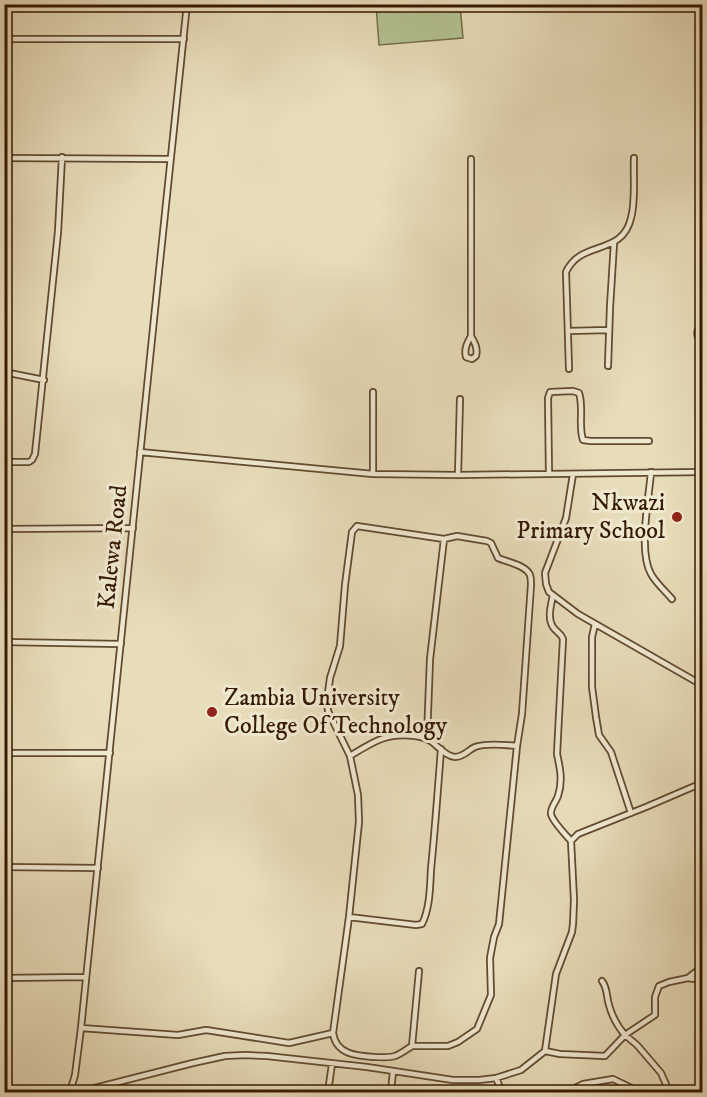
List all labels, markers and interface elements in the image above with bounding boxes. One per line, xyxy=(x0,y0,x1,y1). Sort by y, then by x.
street label: Kalewa Road xyxy=(92,484,134,610)
place label: Nkwazi Primary School xyxy=(516,488,666,546)
marker: Nkwazi Primary School xyxy=(670,510,684,524)
place label: Zambia University College Of Technology xyxy=(224,683,448,741)
marker: Zambia University College Of Technology xyxy=(205,705,219,719)

